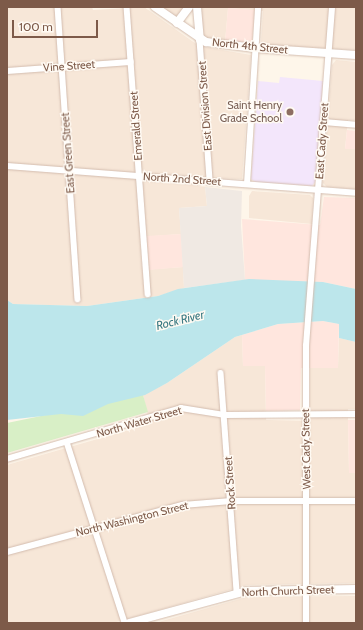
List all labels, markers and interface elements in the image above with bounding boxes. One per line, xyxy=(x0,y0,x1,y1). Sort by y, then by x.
scale bar xyxy=(14,12,100,38)
text: 100 m xyxy=(19,19,53,34)
street label: North 4th Street xyxy=(212,35,288,57)
street label: Vine Street xyxy=(43,58,95,74)
street label: East Division Street xyxy=(195,61,215,151)
street label: Emerald Street xyxy=(127,91,145,161)
place label: Saint Henry Grade School xyxy=(220,99,282,125)
street label: East Cady Street xyxy=(313,102,331,180)
marker: Saint Henry Grade School xyxy=(285,107,295,117)
street label: East Green Street xyxy=(59,112,77,194)
street label: North 2nd Street xyxy=(143,170,221,188)
water label: Rock River xyxy=(154,307,206,333)
street label: North Water Street xyxy=(95,404,183,440)
street label: West Cady Street xyxy=(299,408,313,490)
street label: Rock Street xyxy=(222,456,238,510)
street label: North Washington Street xyxy=(74,499,190,539)
street label: North Church Street xyxy=(241,583,335,599)

